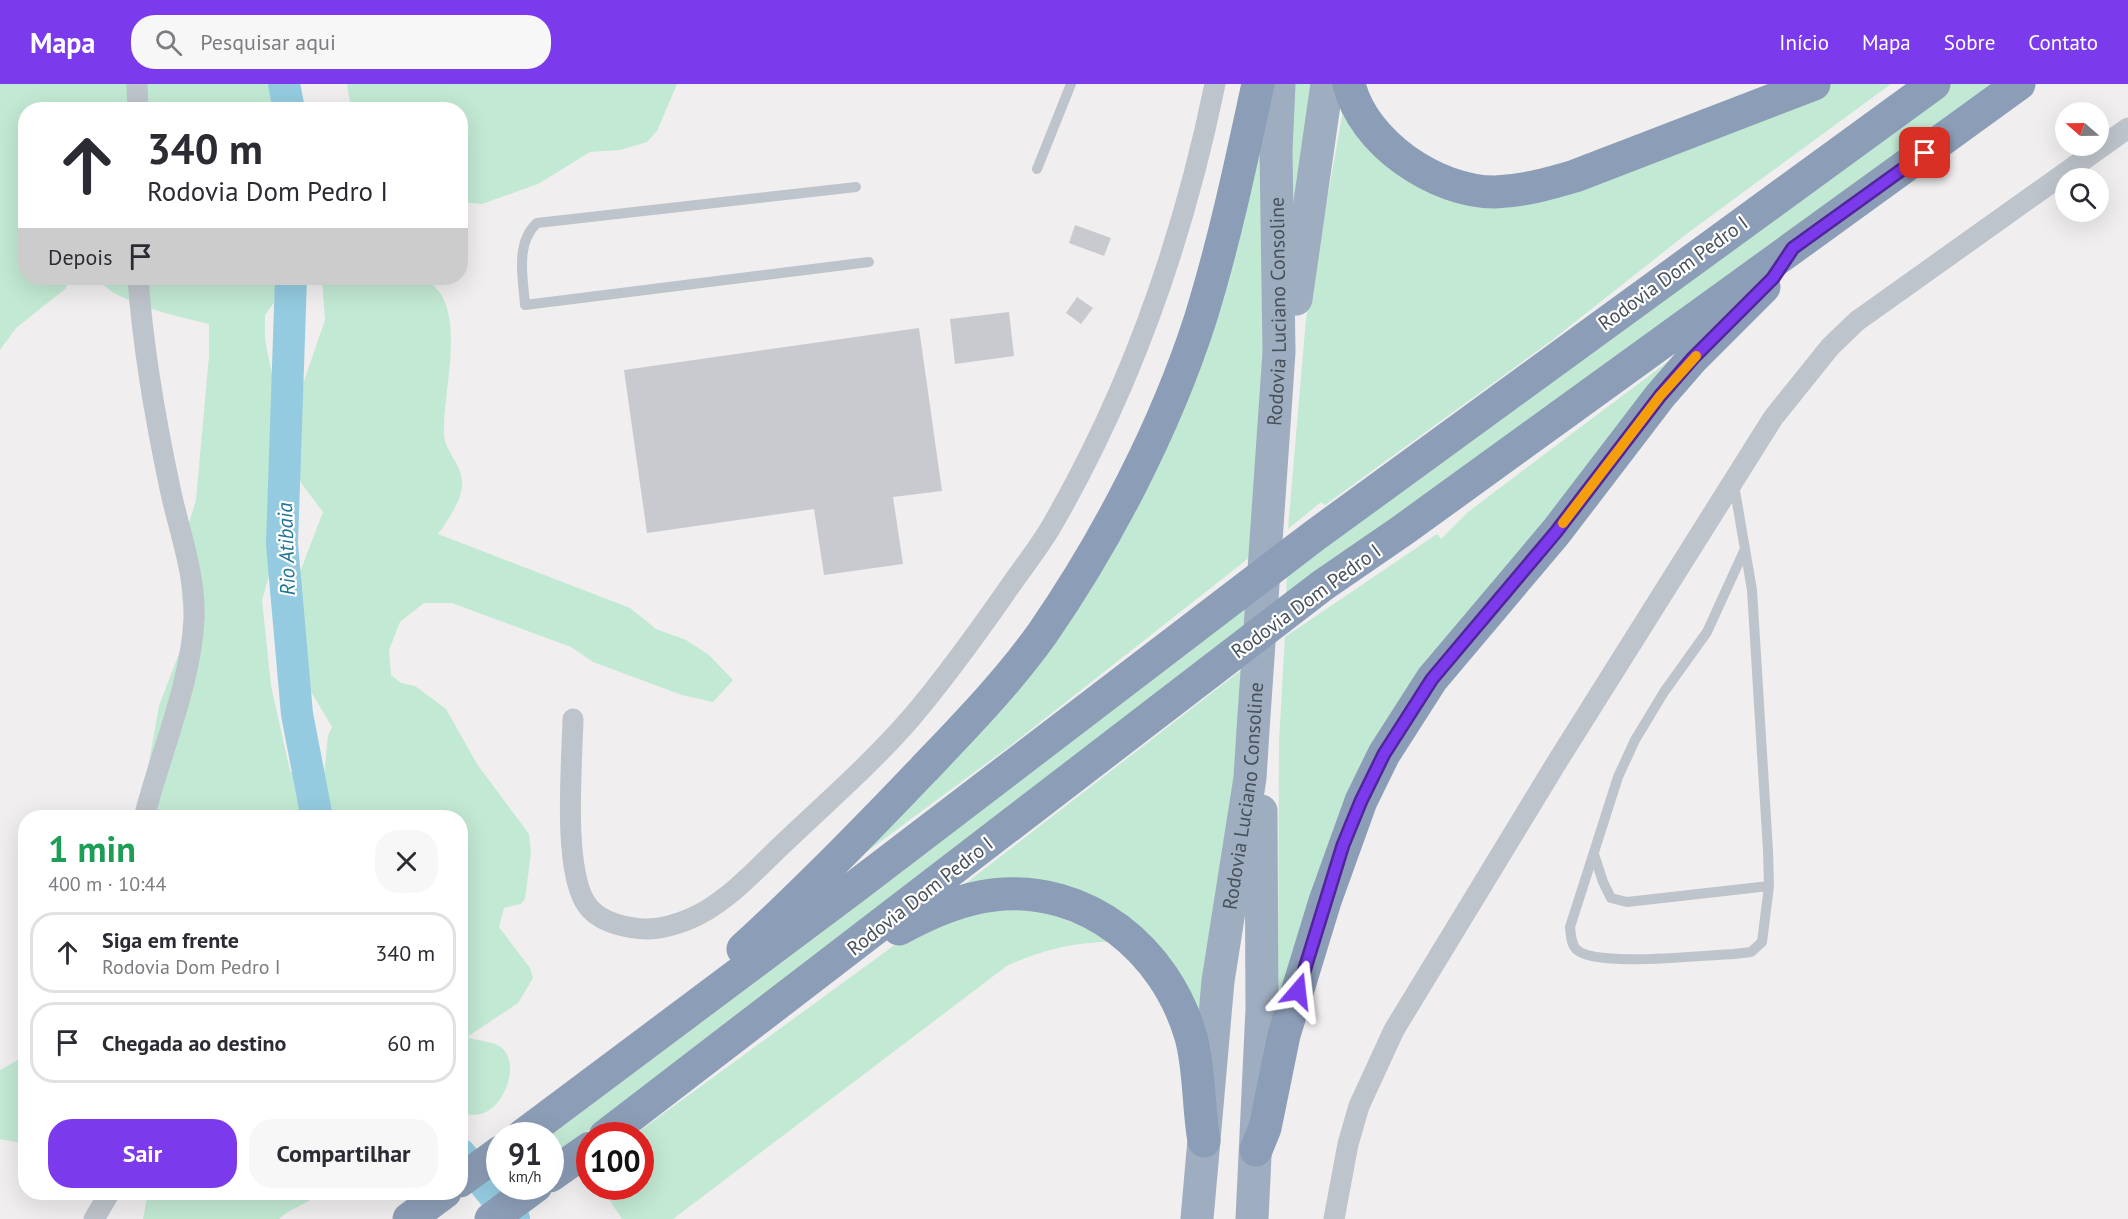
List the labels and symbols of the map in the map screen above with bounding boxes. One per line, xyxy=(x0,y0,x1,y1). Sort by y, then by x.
north arrow xyxy=(2055,102,2109,156)
pin xyxy=(1899,127,1950,178)
street label: Rodovia Luciano Consoline xyxy=(1261,197,1292,427)
street label: Rodovia Dom Pedro I xyxy=(1593,210,1753,336)
water label: Rio Atibaia xyxy=(271,501,301,596)
street label: Rodovia Dom Pedro I xyxy=(1226,538,1386,664)
street label: Rodovia Luciano Consoline xyxy=(1216,681,1269,911)
street label: Rodovia Dom Pedro I xyxy=(842,831,998,961)
position arrow xyxy=(1266,959,1330,1023)
speed limit sign: 100 xyxy=(576,1122,654,1200)

